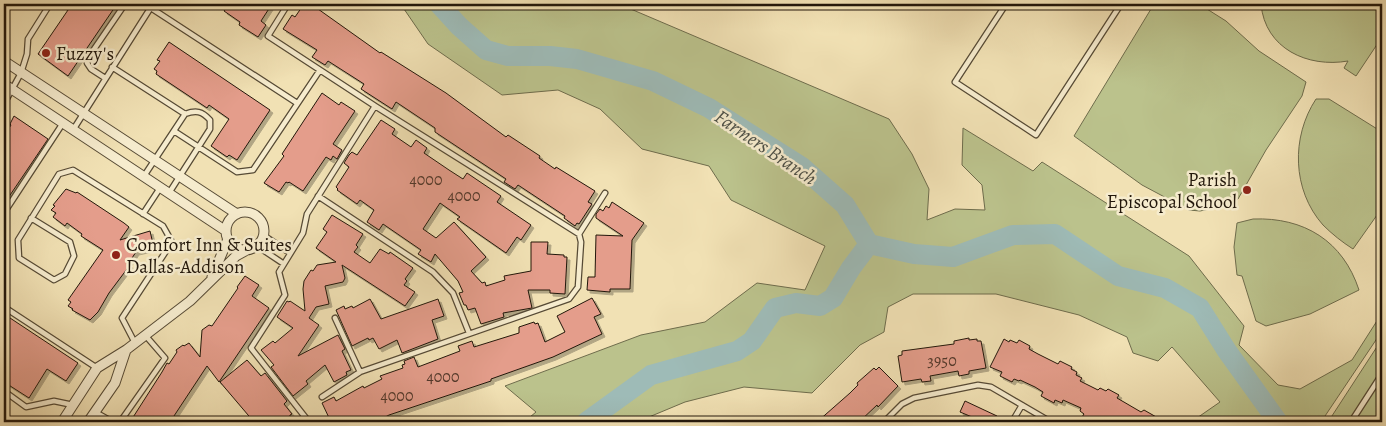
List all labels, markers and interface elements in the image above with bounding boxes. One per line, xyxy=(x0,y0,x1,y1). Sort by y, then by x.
place label: Fuzzy's xyxy=(56,41,114,67)
marker: Fuzzy's xyxy=(40,47,52,59)
water label: Farmers Branch xyxy=(709,103,822,192)
place label: Parish Episcopal School xyxy=(1107,167,1237,215)
house number: 4000 xyxy=(410,169,442,191)
marker: Parish Episcopal School xyxy=(1241,184,1253,196)
house number: 4000 xyxy=(448,185,480,207)
place label: Comfort Inn & Suites Dallas-Addison xyxy=(126,232,292,280)
marker: Comfort Inn & Suites Dallas-Addison xyxy=(110,249,122,261)
house number: 3950 xyxy=(927,350,957,372)
house number: 4000 xyxy=(427,366,459,388)
house number: 4000 xyxy=(381,385,413,407)

